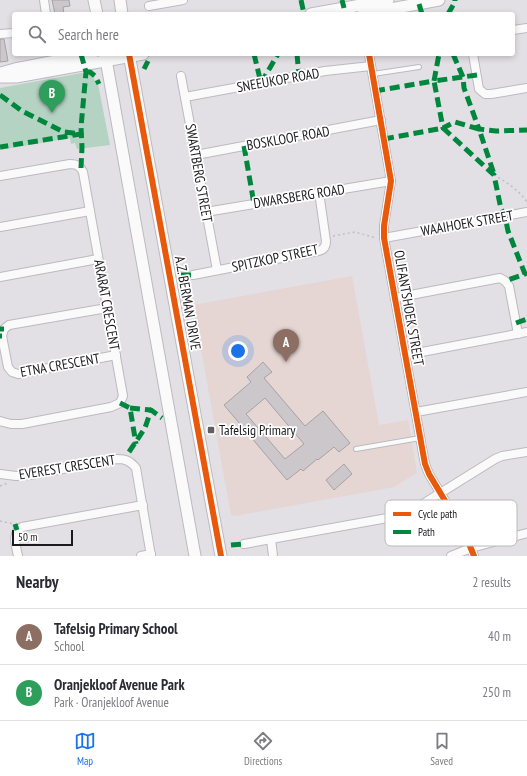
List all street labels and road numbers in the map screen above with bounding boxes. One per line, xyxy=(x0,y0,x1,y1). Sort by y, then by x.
street label: SNEEUKOP ROAD xyxy=(235,64,321,96)
street label: SWARTBERG STREET xyxy=(181,122,217,225)
street label: BOSKLOOF ROAD xyxy=(245,122,331,154)
street label: DWARSBERG ROAD xyxy=(252,180,346,212)
street label: WAAIHOEK STREET xyxy=(419,206,515,240)
street label: SPITZKOP STREET xyxy=(230,240,321,276)
street label: OLIFANTSHOEK STREET xyxy=(390,249,428,368)
street label: A.Z. BERMAN DRIVE xyxy=(171,255,205,351)
street label: ARARAT CRESCENT xyxy=(90,258,124,353)
street label: ETNA CRESCENT xyxy=(19,349,102,381)
street label: EVEREST CRESCENT xyxy=(18,450,117,484)

